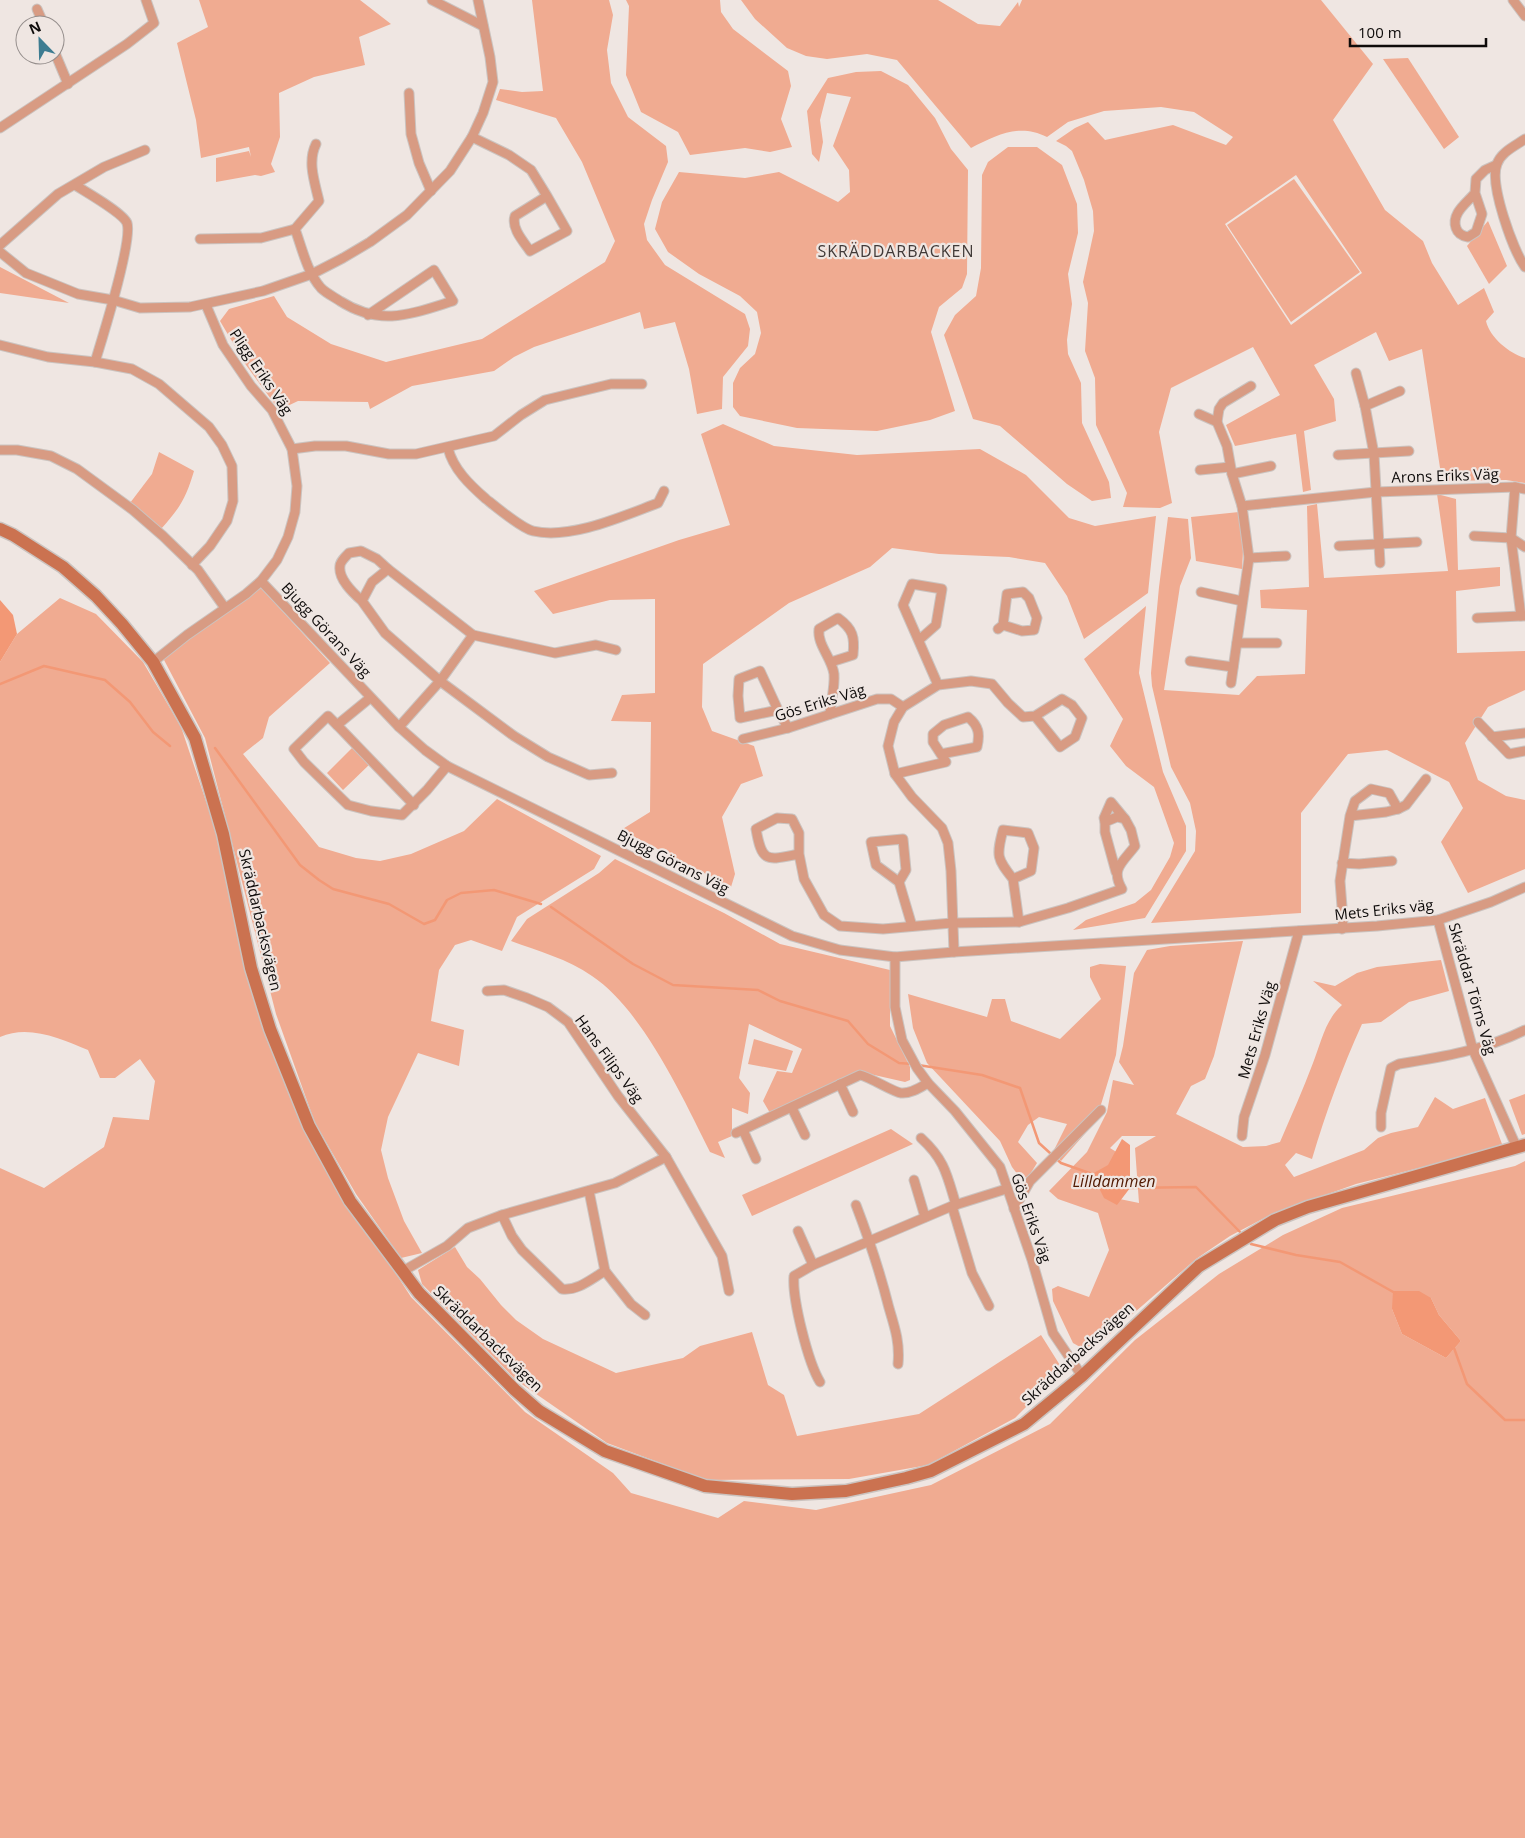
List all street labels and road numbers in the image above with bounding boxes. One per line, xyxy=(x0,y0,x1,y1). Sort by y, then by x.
street label: Pligg Eriks Väg xyxy=(226,325,298,418)
street label: Arons Eriks Väg xyxy=(1391,463,1499,487)
street label: Bjugg Görans Väg xyxy=(277,578,376,681)
street label: Gös Eriks Väg xyxy=(772,679,867,725)
street label: Bjugg Görans Väg xyxy=(614,824,733,898)
street label: Skräddarbacksvägen xyxy=(235,847,287,993)
street label: Mets Eriks väg xyxy=(1333,894,1434,924)
street label: Skräddar Törns Väg xyxy=(1445,920,1501,1057)
street label: Mets Eriks Väg xyxy=(1233,978,1280,1081)
street label: Hans Filips Väg xyxy=(571,1010,649,1107)
street label: Gös Eriks Väg xyxy=(1007,1170,1057,1265)
street label: Skräddarbacksvägen xyxy=(430,1281,548,1396)
street label: Skräddarbacksvägen xyxy=(1017,1297,1138,1409)

